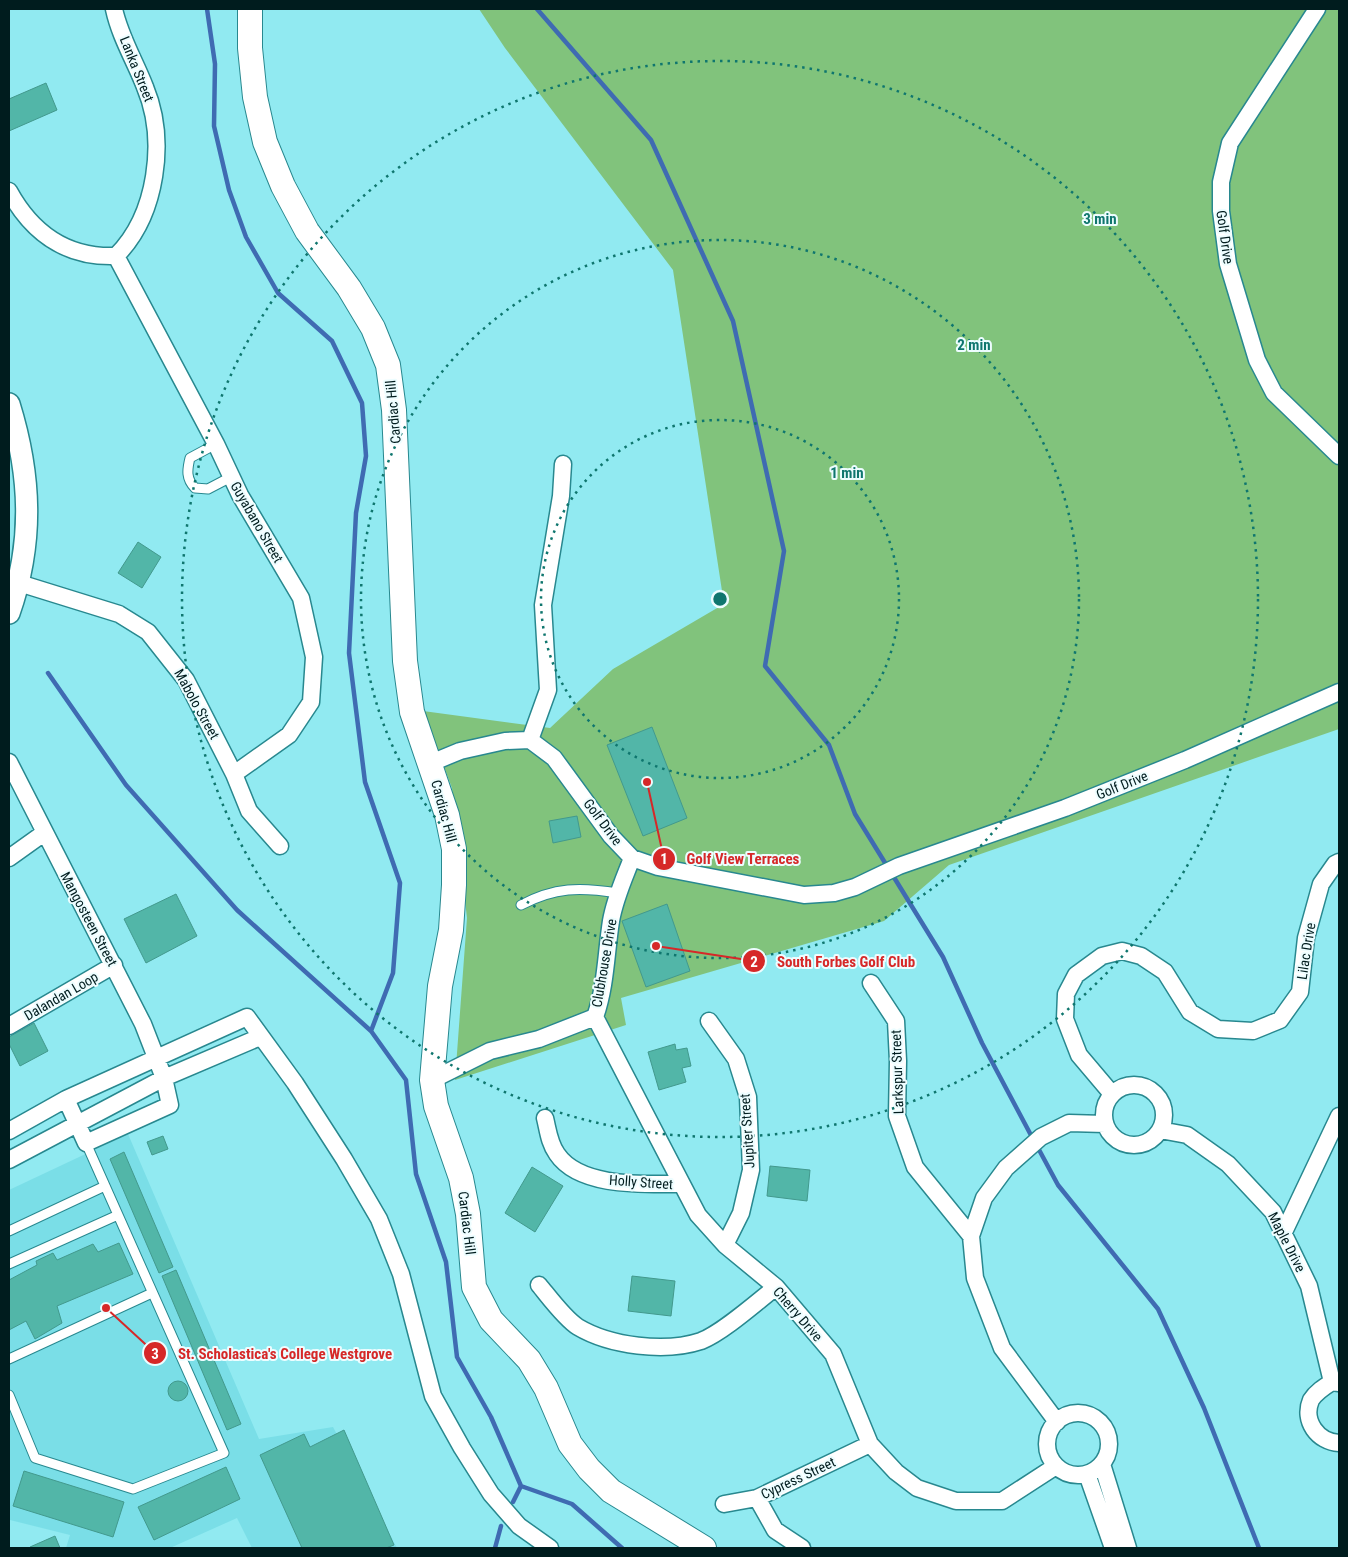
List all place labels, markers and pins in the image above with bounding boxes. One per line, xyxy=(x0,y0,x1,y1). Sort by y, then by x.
centre of rings xyxy=(711,590,729,608)
callout: Golf View Terraces xyxy=(651,844,810,874)
callout: South Forbes Golf Club xyxy=(742,946,925,976)
callout: St. Scholastica's College Westgrove xyxy=(143,1338,402,1368)

